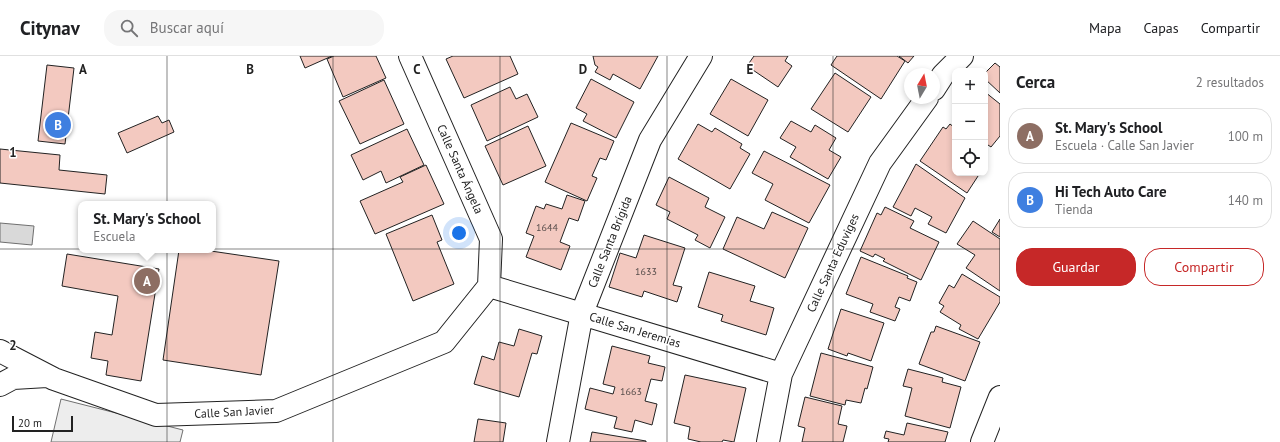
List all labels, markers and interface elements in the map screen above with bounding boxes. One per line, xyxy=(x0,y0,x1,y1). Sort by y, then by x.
search box xyxy=(104,10,384,46)
text: Citynav xyxy=(20,16,80,40)
icon: search xyxy=(118,17,140,39)
text: Buscar aquí xyxy=(150,18,224,37)
text: Mapa xyxy=(1089,19,1122,37)
text: Capas xyxy=(1144,19,1179,37)
text: Compartir xyxy=(1201,19,1260,37)
text: A xyxy=(79,61,87,78)
text: B xyxy=(246,61,254,78)
text: C xyxy=(413,61,421,78)
text: D xyxy=(579,61,587,78)
text: E xyxy=(747,61,754,78)
north arrow xyxy=(904,68,940,104)
map controls xyxy=(952,68,988,176)
button: + xyxy=(952,68,988,104)
text: Cerca xyxy=(1016,71,1055,93)
text: 2 resultados xyxy=(1196,74,1264,91)
button: − xyxy=(952,104,988,140)
pin: B xyxy=(45,110,71,140)
text: St. Mary's School xyxy=(1055,118,1163,137)
street label: Calle Santa Ángela xyxy=(434,122,487,216)
text: A xyxy=(1026,128,1034,145)
text: 100 m xyxy=(1228,128,1263,145)
text: Escuela · Calle San Javier xyxy=(1055,137,1194,154)
button: locate xyxy=(952,140,988,176)
text: 1 xyxy=(9,144,17,161)
text: Hi Tech Auto Care xyxy=(1055,182,1167,201)
text: B xyxy=(1026,192,1034,209)
text: 140 m xyxy=(1228,192,1263,209)
street label: Calle Santa Brígida xyxy=(584,194,635,290)
popup xyxy=(78,201,216,253)
text: Tienda xyxy=(1055,201,1093,218)
text: St. Mary's School xyxy=(93,209,201,228)
street label: Calle Santa Eduviges xyxy=(803,211,862,314)
house number: 1644 xyxy=(536,221,558,234)
your location xyxy=(449,223,469,243)
text: Escuela xyxy=(93,228,135,245)
button: Guardar xyxy=(1016,248,1136,286)
button: Compartir xyxy=(1144,248,1264,286)
house number: 1633 xyxy=(635,265,657,278)
pin: A xyxy=(134,266,160,296)
street label: Calle San Jeremías xyxy=(588,309,683,351)
text: 2 xyxy=(9,337,17,354)
house number: 1663 xyxy=(620,385,642,398)
street label: Calle San Javier xyxy=(194,402,274,421)
scale bar xyxy=(12,414,73,433)
text: 20 m xyxy=(18,416,42,430)

